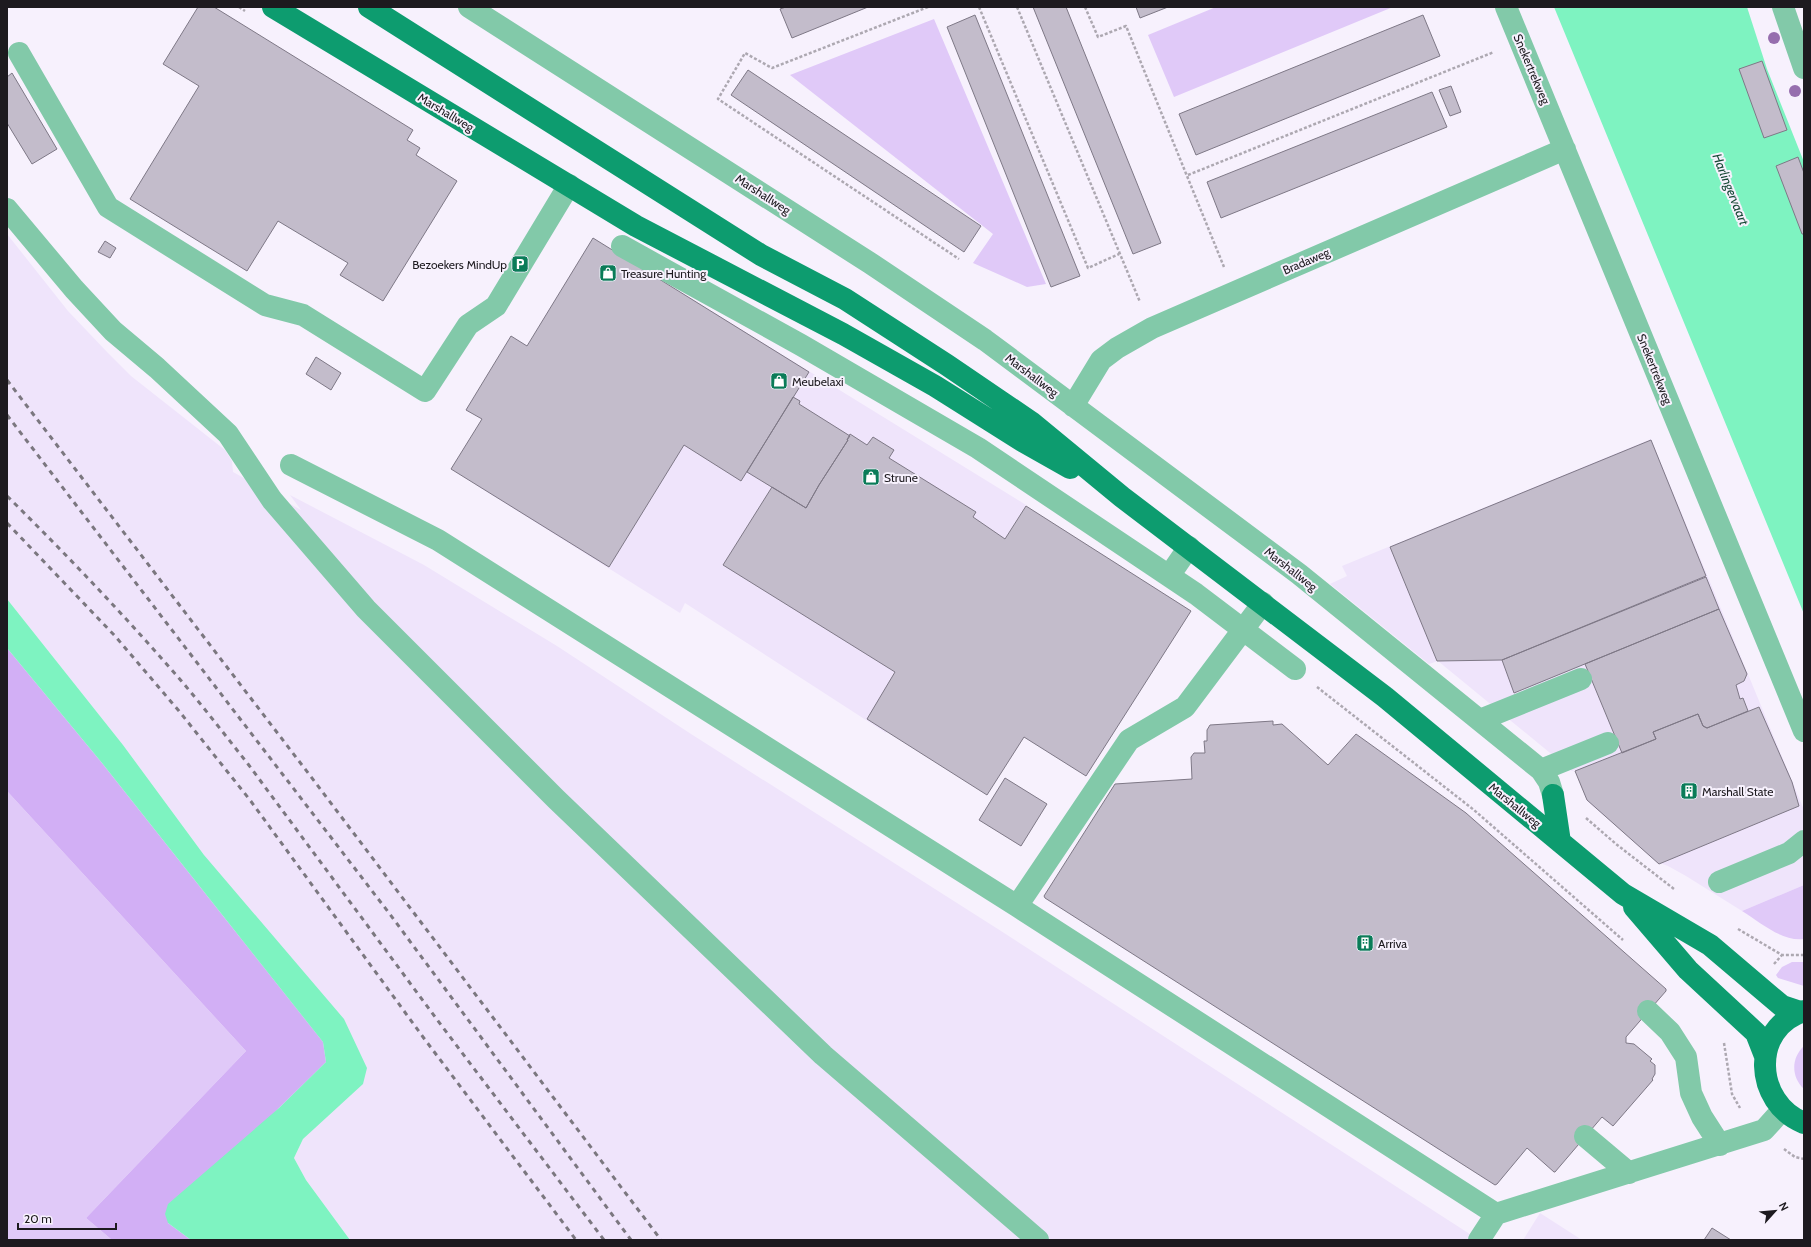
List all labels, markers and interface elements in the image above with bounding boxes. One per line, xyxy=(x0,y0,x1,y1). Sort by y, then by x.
street label: Snekertrekweg xyxy=(1510,32,1554,107)
street label: Marshallweg xyxy=(415,89,478,135)
water label: Harlingervaart xyxy=(1709,151,1753,228)
street label: Marshallweg xyxy=(733,171,794,218)
street label: Bradaweg xyxy=(1280,244,1333,278)
parking icon: Bezoekers MindUp xyxy=(510,254,530,274)
place label: Bezoekers MindUp xyxy=(412,257,507,272)
shop icon: Treasure Hunting xyxy=(598,263,618,283)
place label: Treasure Hunting xyxy=(621,266,707,281)
street label: Snekertrekweg xyxy=(1634,332,1676,407)
street label: Marshallweg xyxy=(1002,350,1062,401)
shop icon: Meubelaxi xyxy=(769,371,789,391)
place label: Meubelaxi xyxy=(792,374,844,389)
shop icon: Strune xyxy=(861,467,881,487)
place label: Strune xyxy=(884,470,918,485)
street label: Marshallweg xyxy=(1262,544,1321,595)
street label: Marshallweg xyxy=(1486,779,1545,831)
building icon: Marshall State xyxy=(1679,781,1699,801)
place label: Marshall State xyxy=(1702,784,1773,799)
building icon: Arriva xyxy=(1355,933,1375,953)
place label: Arriva xyxy=(1378,936,1407,951)
north arrow xyxy=(1755,1191,1795,1231)
text: N xyxy=(1776,1200,1792,1213)
scale bar xyxy=(18,1205,116,1231)
text: 20 m xyxy=(24,1211,52,1226)

